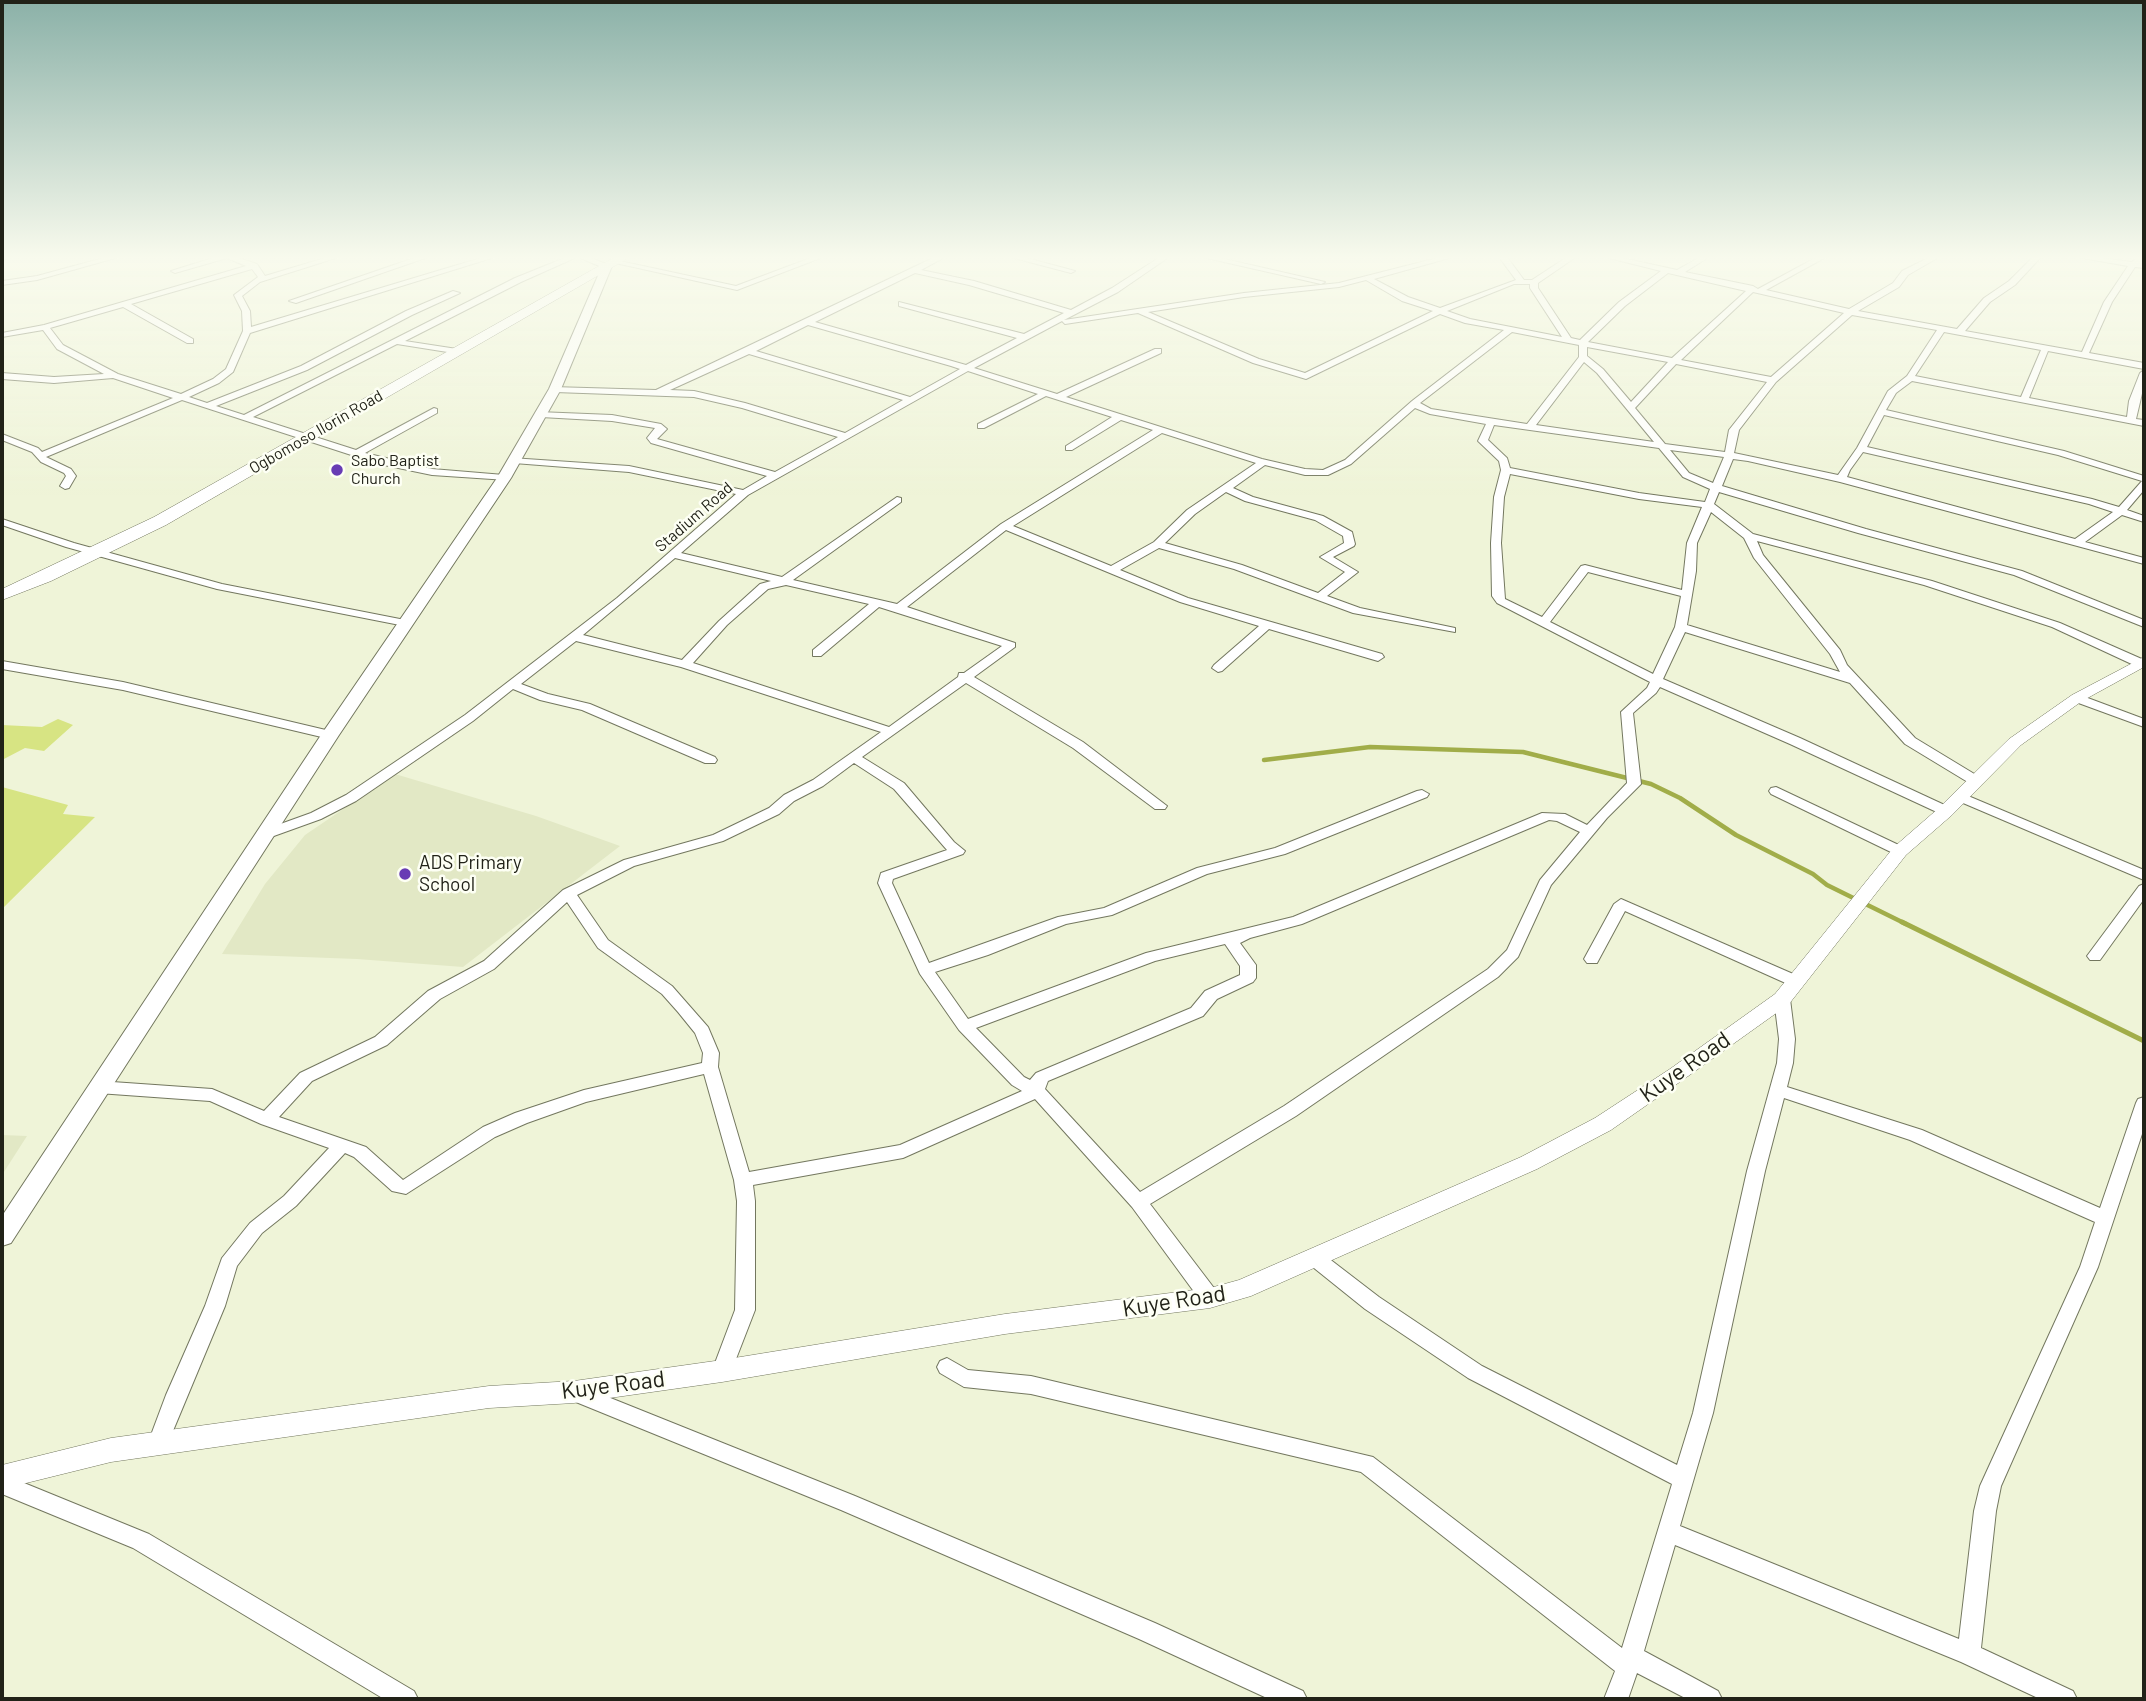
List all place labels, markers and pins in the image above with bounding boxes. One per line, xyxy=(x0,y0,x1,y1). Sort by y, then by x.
place label: Sabo Baptist Church xyxy=(351,451,439,489)
marker: Sabo Baptist Church xyxy=(329,462,345,478)
place label: ADS Primary School xyxy=(419,852,522,896)
marker: ADS Primary School xyxy=(397,866,413,882)

